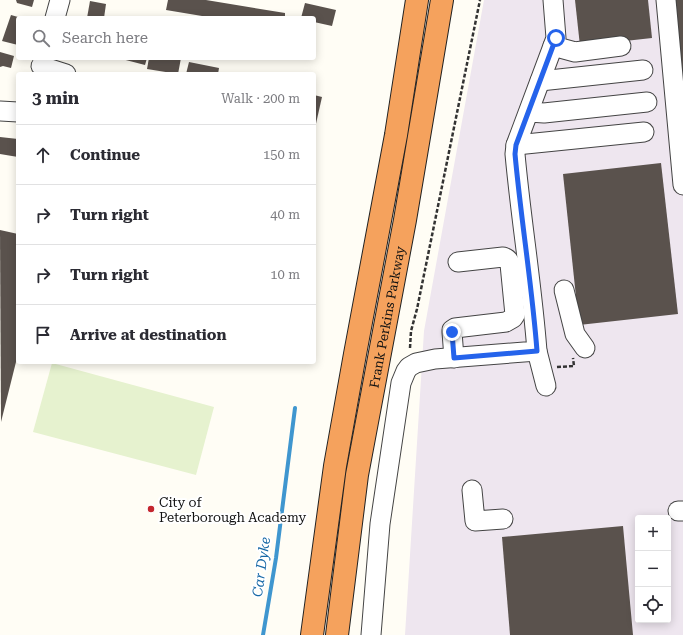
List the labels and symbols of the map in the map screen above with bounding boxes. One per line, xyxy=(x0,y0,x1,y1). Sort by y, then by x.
route start xyxy=(547,29,565,47)
street label: Frank Perkins Parkway xyxy=(367,245,408,389)
route end xyxy=(443,323,461,341)
place label: City of Peterborough Academy xyxy=(159,495,307,525)
marker: City of Peterborough Academy xyxy=(146,504,156,514)
water label: Car Dyke xyxy=(249,536,273,598)

